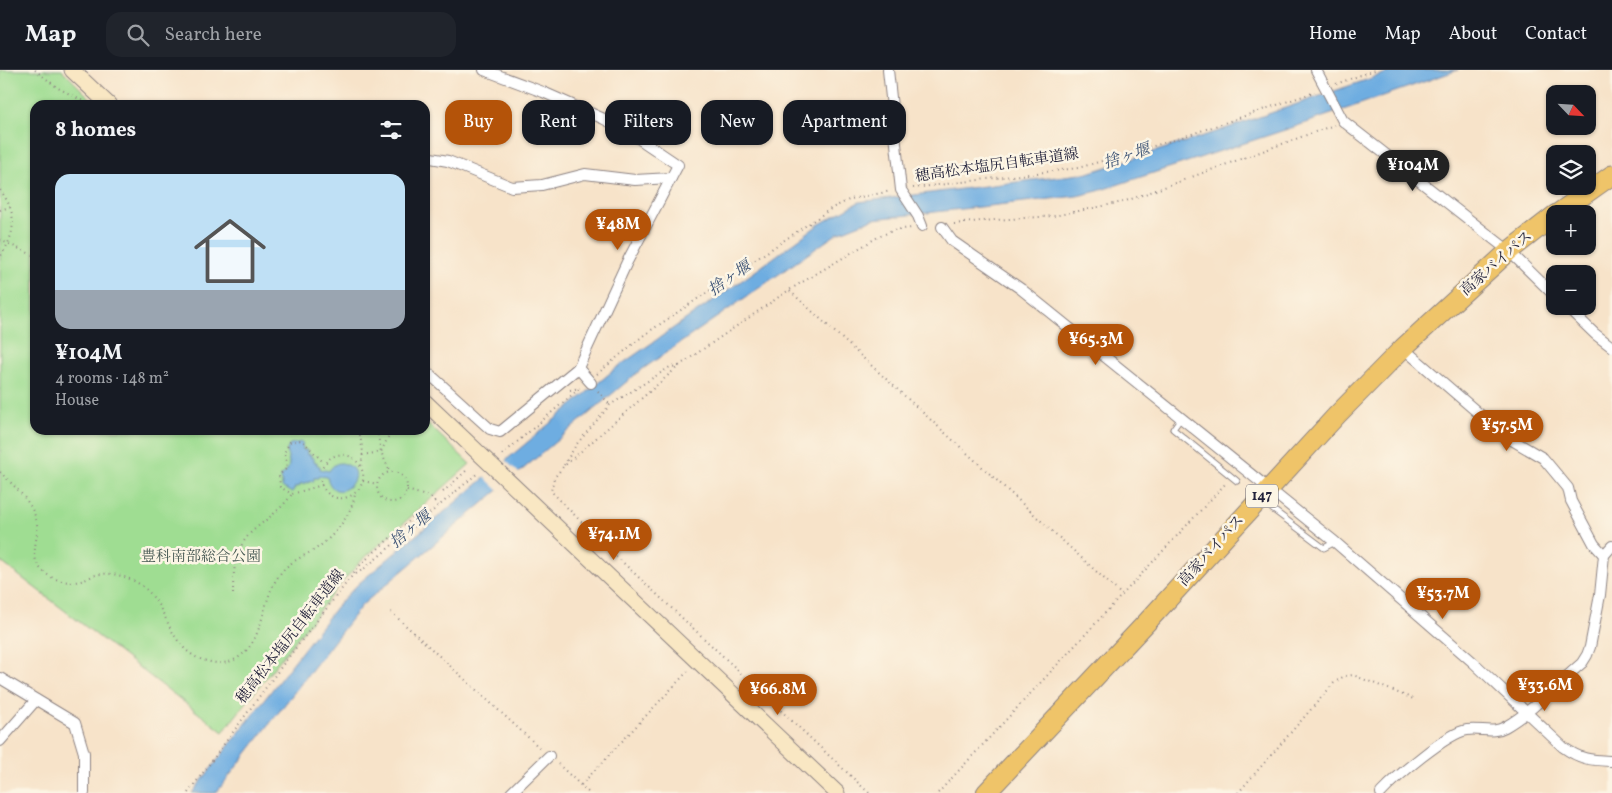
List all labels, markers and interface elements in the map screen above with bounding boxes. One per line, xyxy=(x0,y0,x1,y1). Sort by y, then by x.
search box xyxy=(106,12,456,57)
text: Map xyxy=(25,18,76,52)
icon: search xyxy=(124,21,152,49)
text: Search here xyxy=(164,22,262,48)
text: Home xyxy=(1309,22,1357,47)
text: Map xyxy=(1385,22,1421,47)
text: About xyxy=(1449,22,1497,47)
text: Contact xyxy=(1525,22,1587,47)
north arrow xyxy=(1546,85,1596,135)
map controls xyxy=(1546,85,1596,315)
chip: Buy xyxy=(445,100,512,145)
chip: Rent xyxy=(522,100,595,145)
chip: Filters xyxy=(605,100,691,145)
chip: New xyxy=(701,100,773,145)
chip: Apartment xyxy=(783,100,906,145)
text: 8 homes xyxy=(55,116,136,145)
icon: filters xyxy=(377,116,405,144)
water label: 捨ヶ堰 xyxy=(1101,138,1156,175)
street label: 穂高松本塩尻自転車道線 xyxy=(914,144,1080,188)
button: layers xyxy=(1546,145,1596,195)
pin: ¥104M xyxy=(1378,150,1448,192)
text: ¥104M xyxy=(1387,155,1439,177)
button: + xyxy=(1546,205,1596,255)
icon: home xyxy=(185,206,275,296)
pin: ¥48M xyxy=(588,208,648,251)
text: ¥48M xyxy=(596,214,640,236)
street label: 高家バイパス xyxy=(1456,227,1538,301)
water label: 捨ヶ堰 xyxy=(704,255,758,302)
button: − xyxy=(1546,265,1596,315)
pin: ¥65.3M xyxy=(1055,324,1137,366)
text: ¥65.3M xyxy=(1069,329,1123,351)
text: ¥104M xyxy=(55,339,122,368)
text: 4 rooms · 148 m² xyxy=(55,368,169,390)
text: House xyxy=(55,390,99,412)
pin: ¥57.5M xyxy=(1466,410,1548,452)
text: ¥57.5M xyxy=(1481,415,1533,437)
road number: 147 xyxy=(1246,484,1278,508)
water label: 捨ヶ堰 xyxy=(386,504,439,554)
street label: 高家バイパス xyxy=(1174,511,1250,591)
pin: ¥74.1M xyxy=(573,518,655,561)
text: ¥74.1M xyxy=(588,524,640,546)
park label: 豊科南部総合公園 xyxy=(141,547,261,568)
street label: 穂高松本塩尻自転車道線 xyxy=(232,566,350,708)
pin: ¥53.7M xyxy=(1402,578,1484,620)
text: ¥53.7M xyxy=(1416,583,1470,605)
pin: ¥33.6M xyxy=(1504,670,1586,712)
pin: ¥66.8M xyxy=(737,674,819,716)
text: ¥33.6M xyxy=(1517,675,1573,697)
text: ¥66.8M xyxy=(750,679,806,701)

